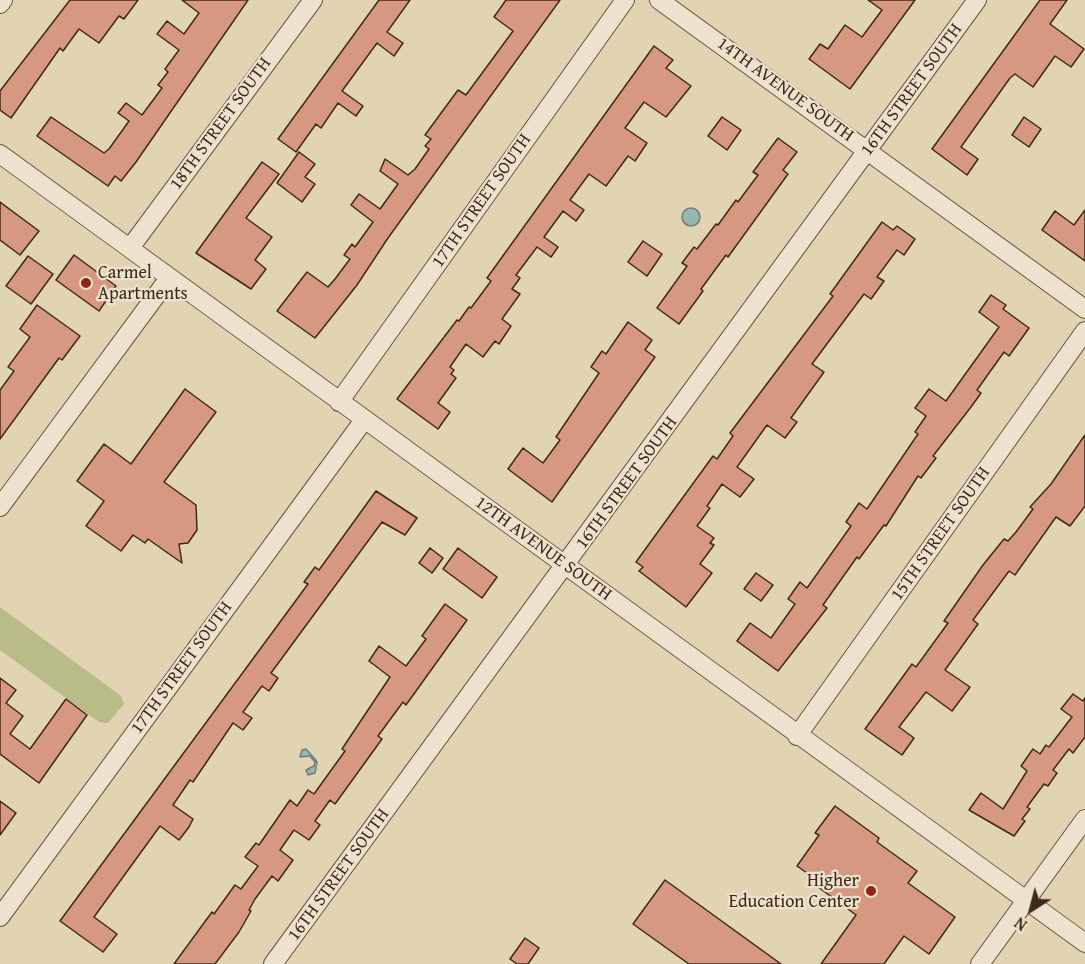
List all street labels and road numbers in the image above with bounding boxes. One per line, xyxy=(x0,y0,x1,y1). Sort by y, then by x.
street label: 16TH STREET SOUTH xyxy=(857,20,967,160)
street label: 14TH AVENUE SOUTH xyxy=(712,33,858,147)
street label: 18TH STREET SOUTH xyxy=(166,54,276,194)
street label: 17TH STREET SOUTH xyxy=(428,130,536,272)
street label: 16TH STREET SOUTH xyxy=(572,413,682,553)
street label: 15TH STREET SOUTH xyxy=(887,463,995,605)
street label: 12TH AVENUE SOUTH xyxy=(470,492,616,606)
street label: 17TH STREET SOUTH xyxy=(127,598,237,738)
street label: 16TH STREET SOUTH xyxy=(284,805,394,945)

